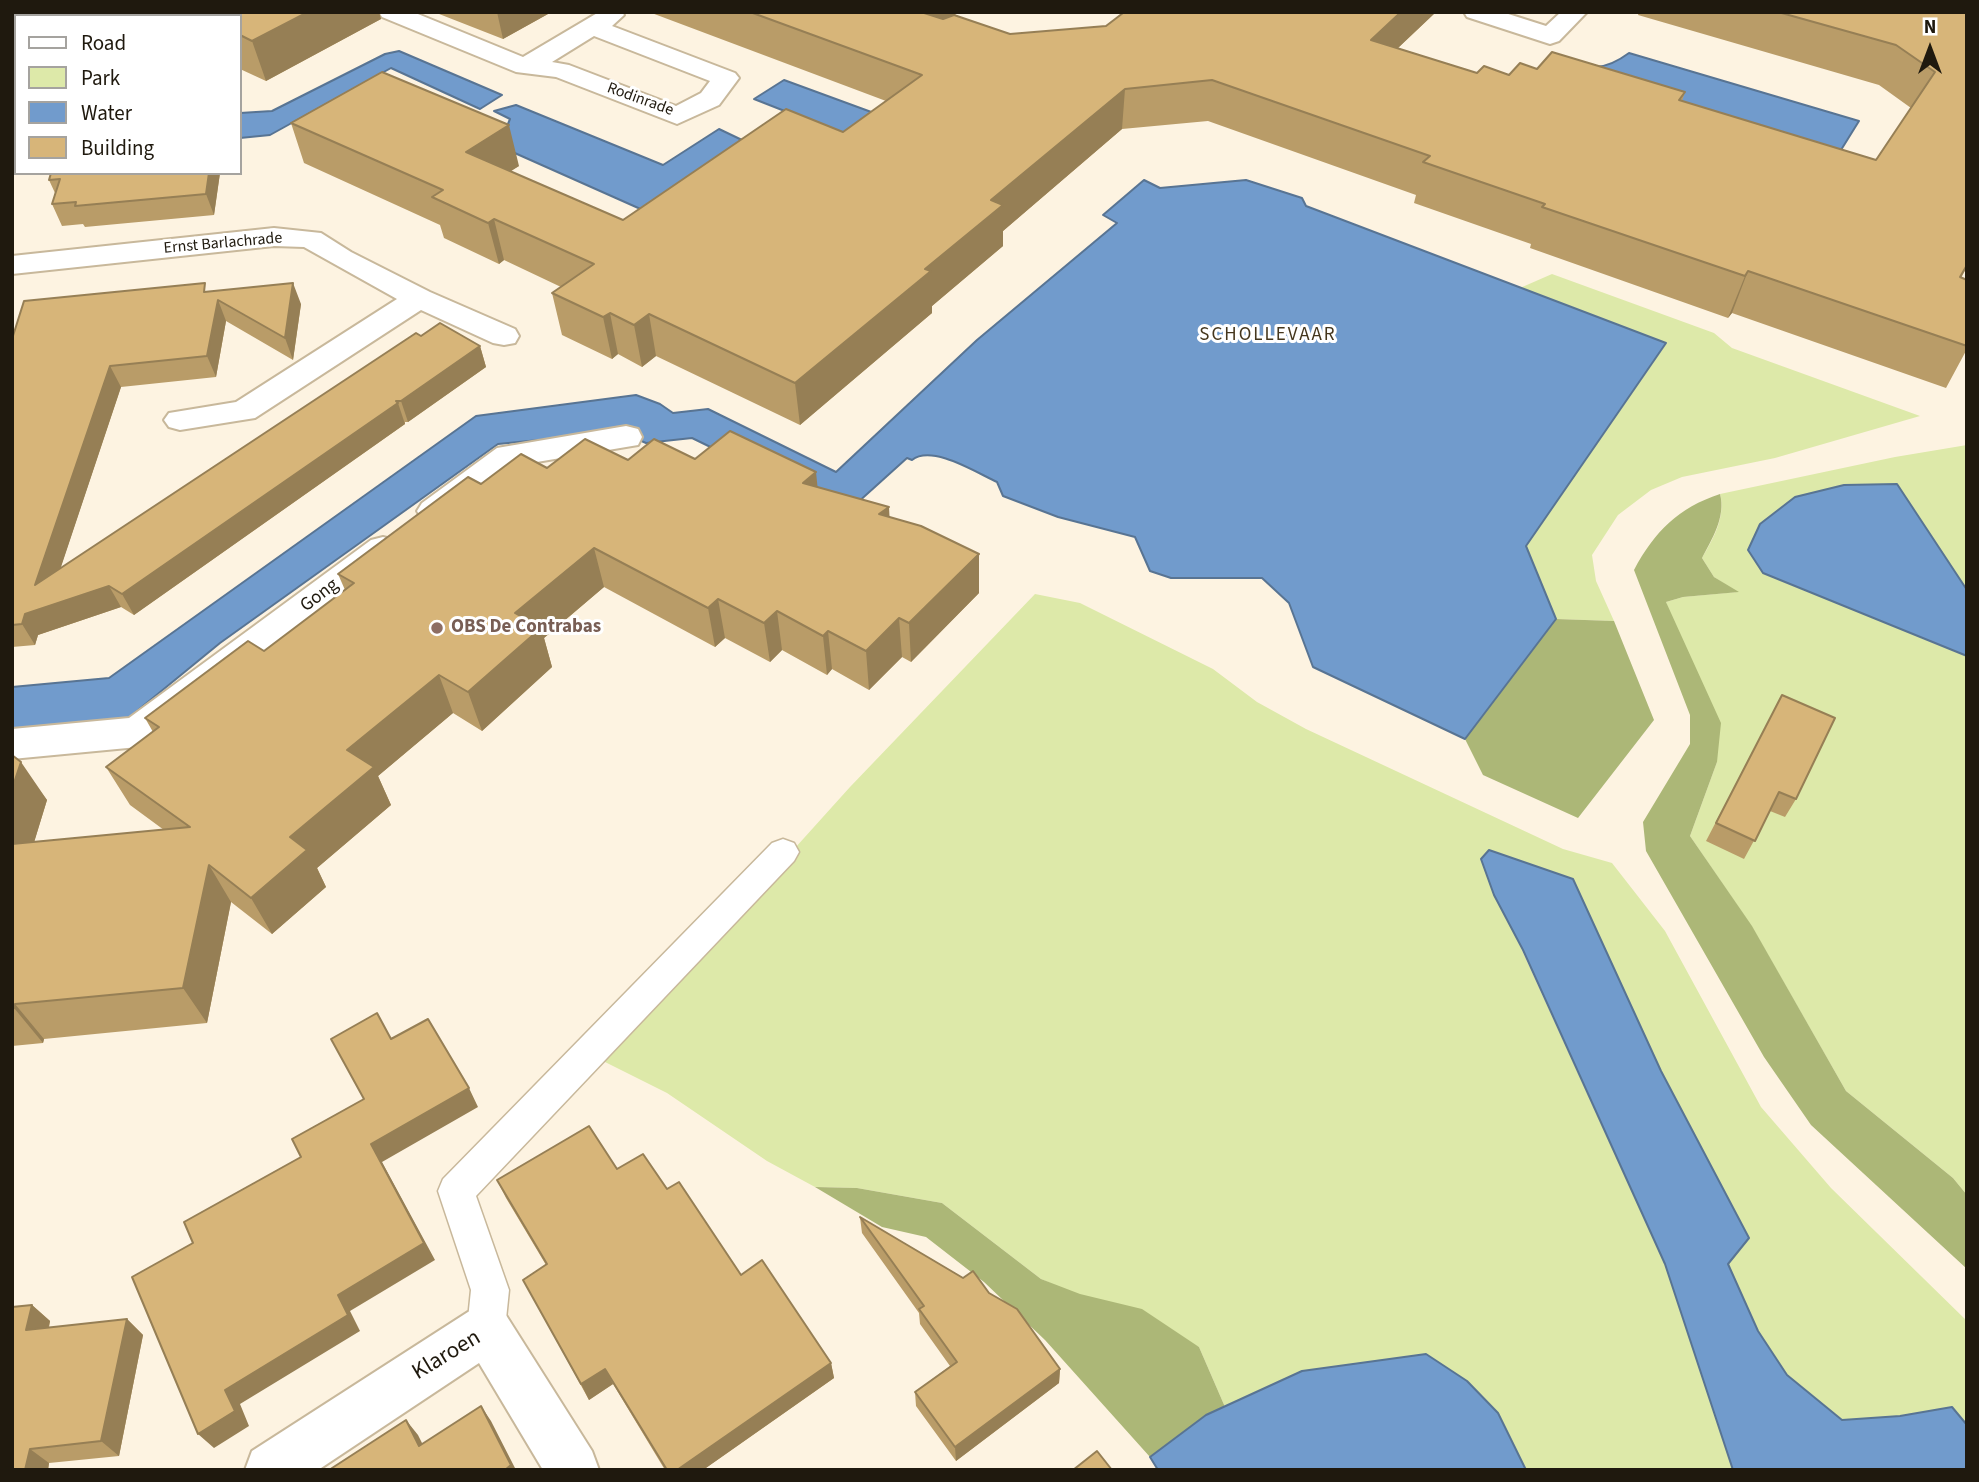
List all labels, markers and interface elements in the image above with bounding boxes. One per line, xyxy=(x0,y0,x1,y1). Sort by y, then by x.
legend xyxy=(14,14,242,175)
north arrow xyxy=(1895,14,1965,84)
text: N xyxy=(1924,14,1936,41)
text: Road xyxy=(81,28,126,58)
text: Park xyxy=(81,63,120,93)
street label: Rodinrade xyxy=(604,79,676,121)
text: Water xyxy=(81,98,132,128)
text: Building xyxy=(81,133,154,163)
street label: Ernst Barlachrade xyxy=(163,229,283,259)
district label: SCHOLLEVAAR xyxy=(1201,325,1335,347)
street label: Gong xyxy=(296,574,344,618)
place label: OBS De Contrabas xyxy=(451,617,601,639)
marker: OBS De Contrabas xyxy=(429,620,445,636)
street label: Klaroen xyxy=(408,1325,486,1387)

